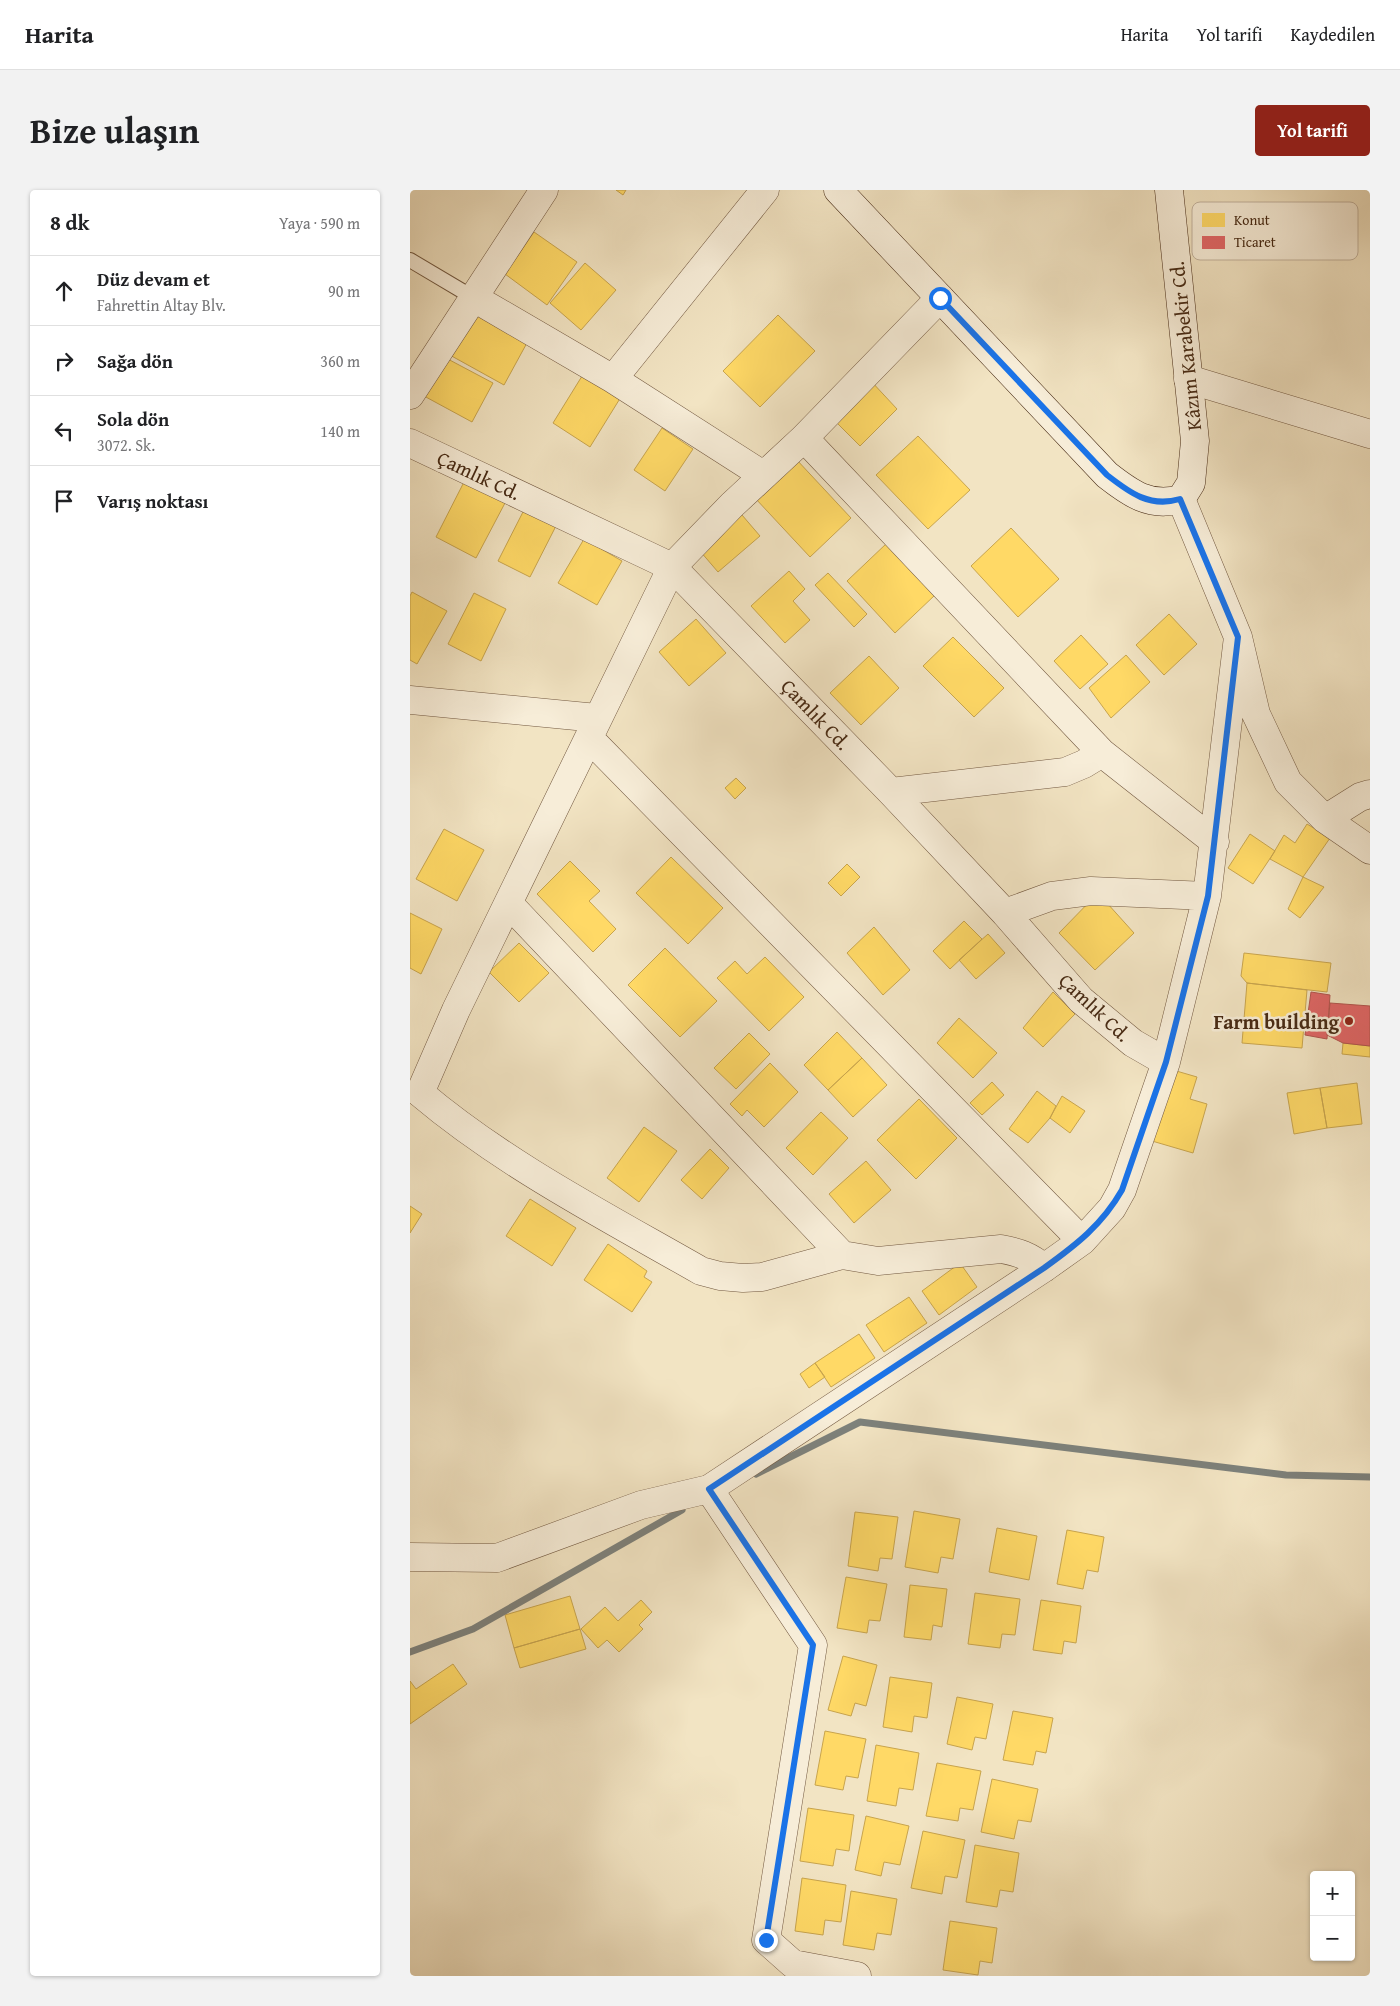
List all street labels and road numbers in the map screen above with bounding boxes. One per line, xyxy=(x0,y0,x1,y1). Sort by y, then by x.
street label: Kâzım Karabekir Cd. xyxy=(1162,260,1208,432)
street label: Çamlık Cd. xyxy=(433,443,525,507)
street label: Çamlık Cd. xyxy=(775,672,857,756)
street label: Çamlık Cd. xyxy=(1053,966,1137,1048)

